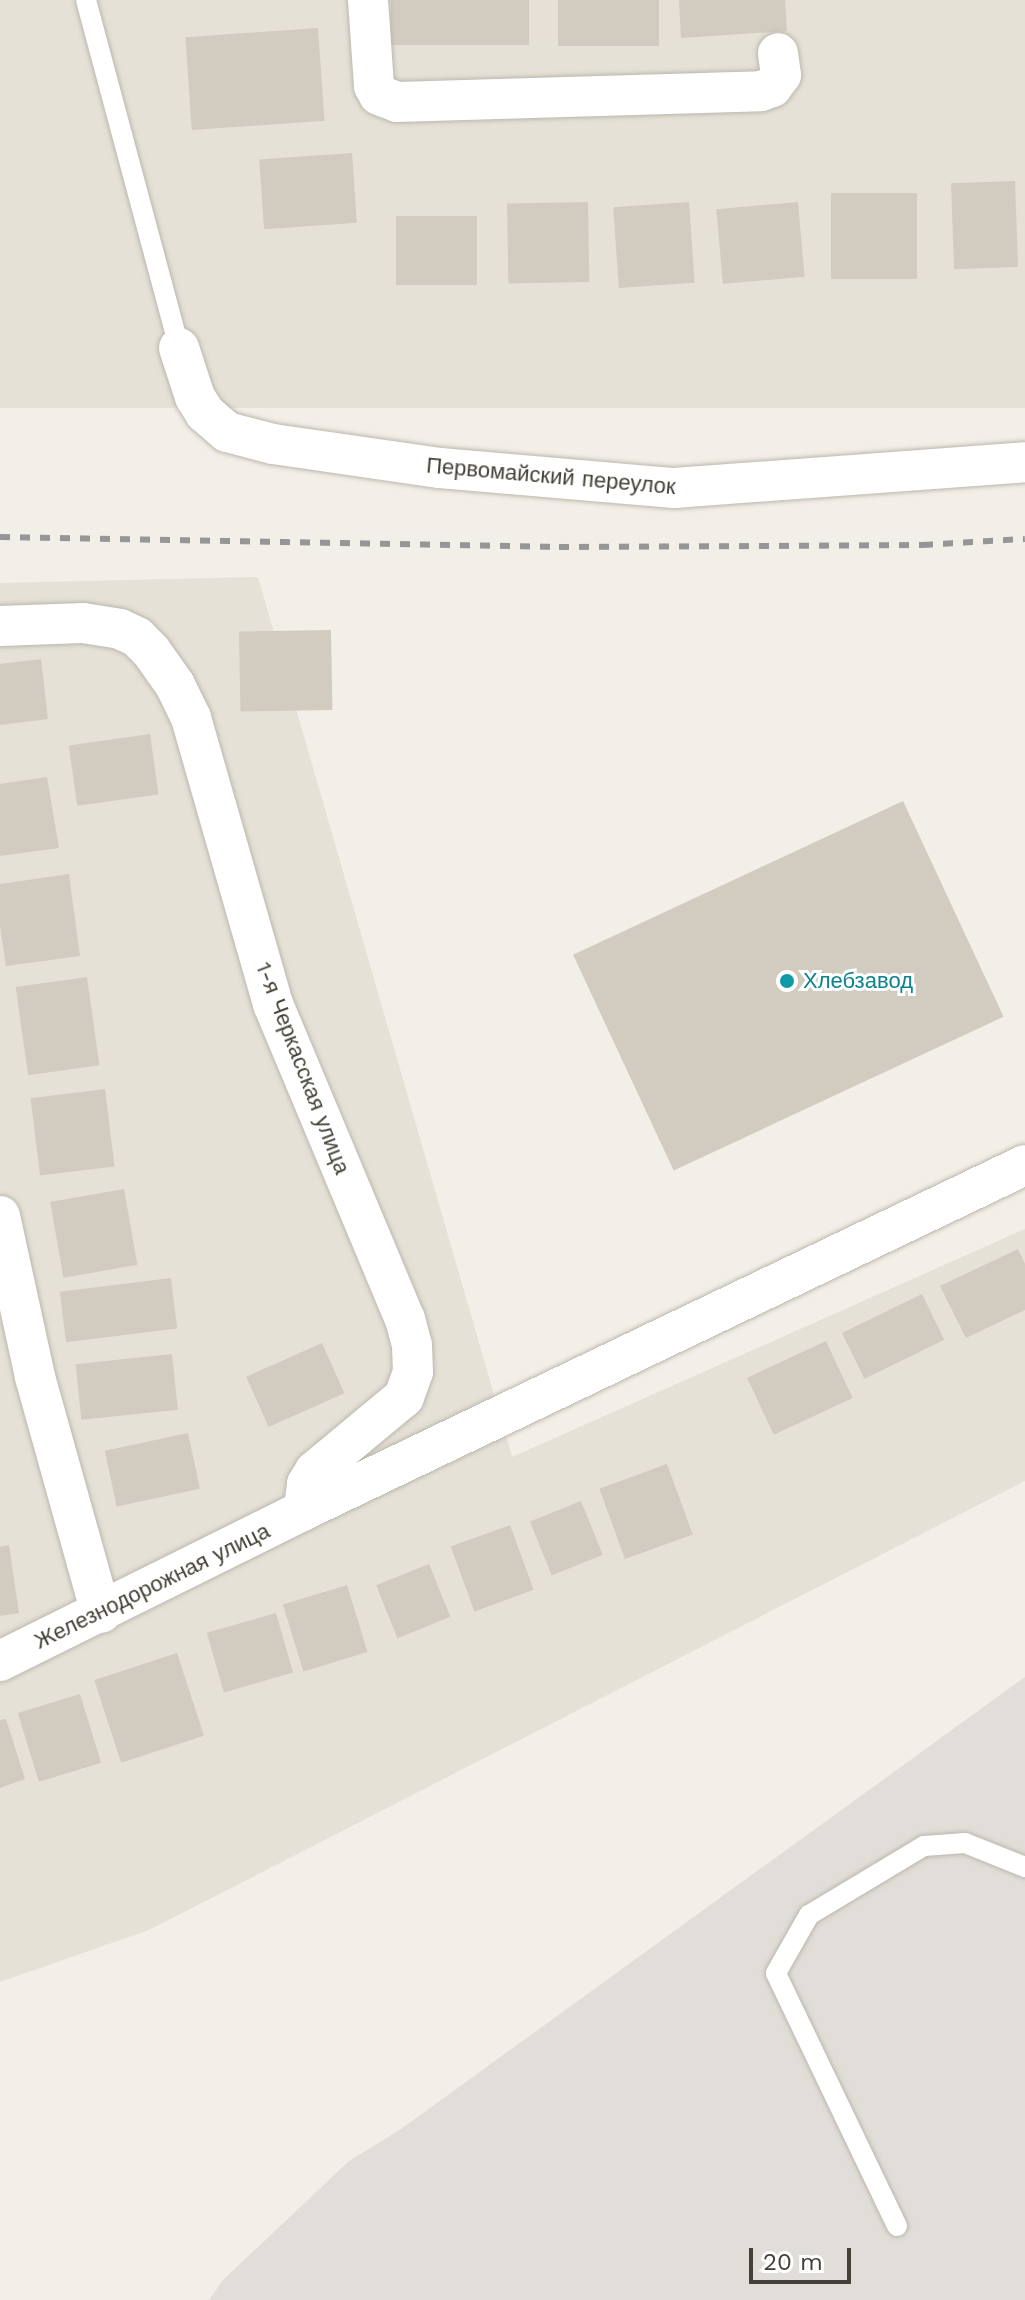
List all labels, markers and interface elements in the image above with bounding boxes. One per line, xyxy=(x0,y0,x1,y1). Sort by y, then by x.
street label: Первомайский переулок xyxy=(425,452,677,500)
street label: 1-я Черкасская улица xyxy=(250,958,356,1178)
place label: Хлебзавод xyxy=(803,968,913,994)
marker: Хлебзавод xyxy=(778,972,796,990)
street label: Железнодорожная улица xyxy=(30,1517,274,1655)
scale bar xyxy=(753,2232,855,2282)
text: 20 m xyxy=(763,2248,823,2276)

